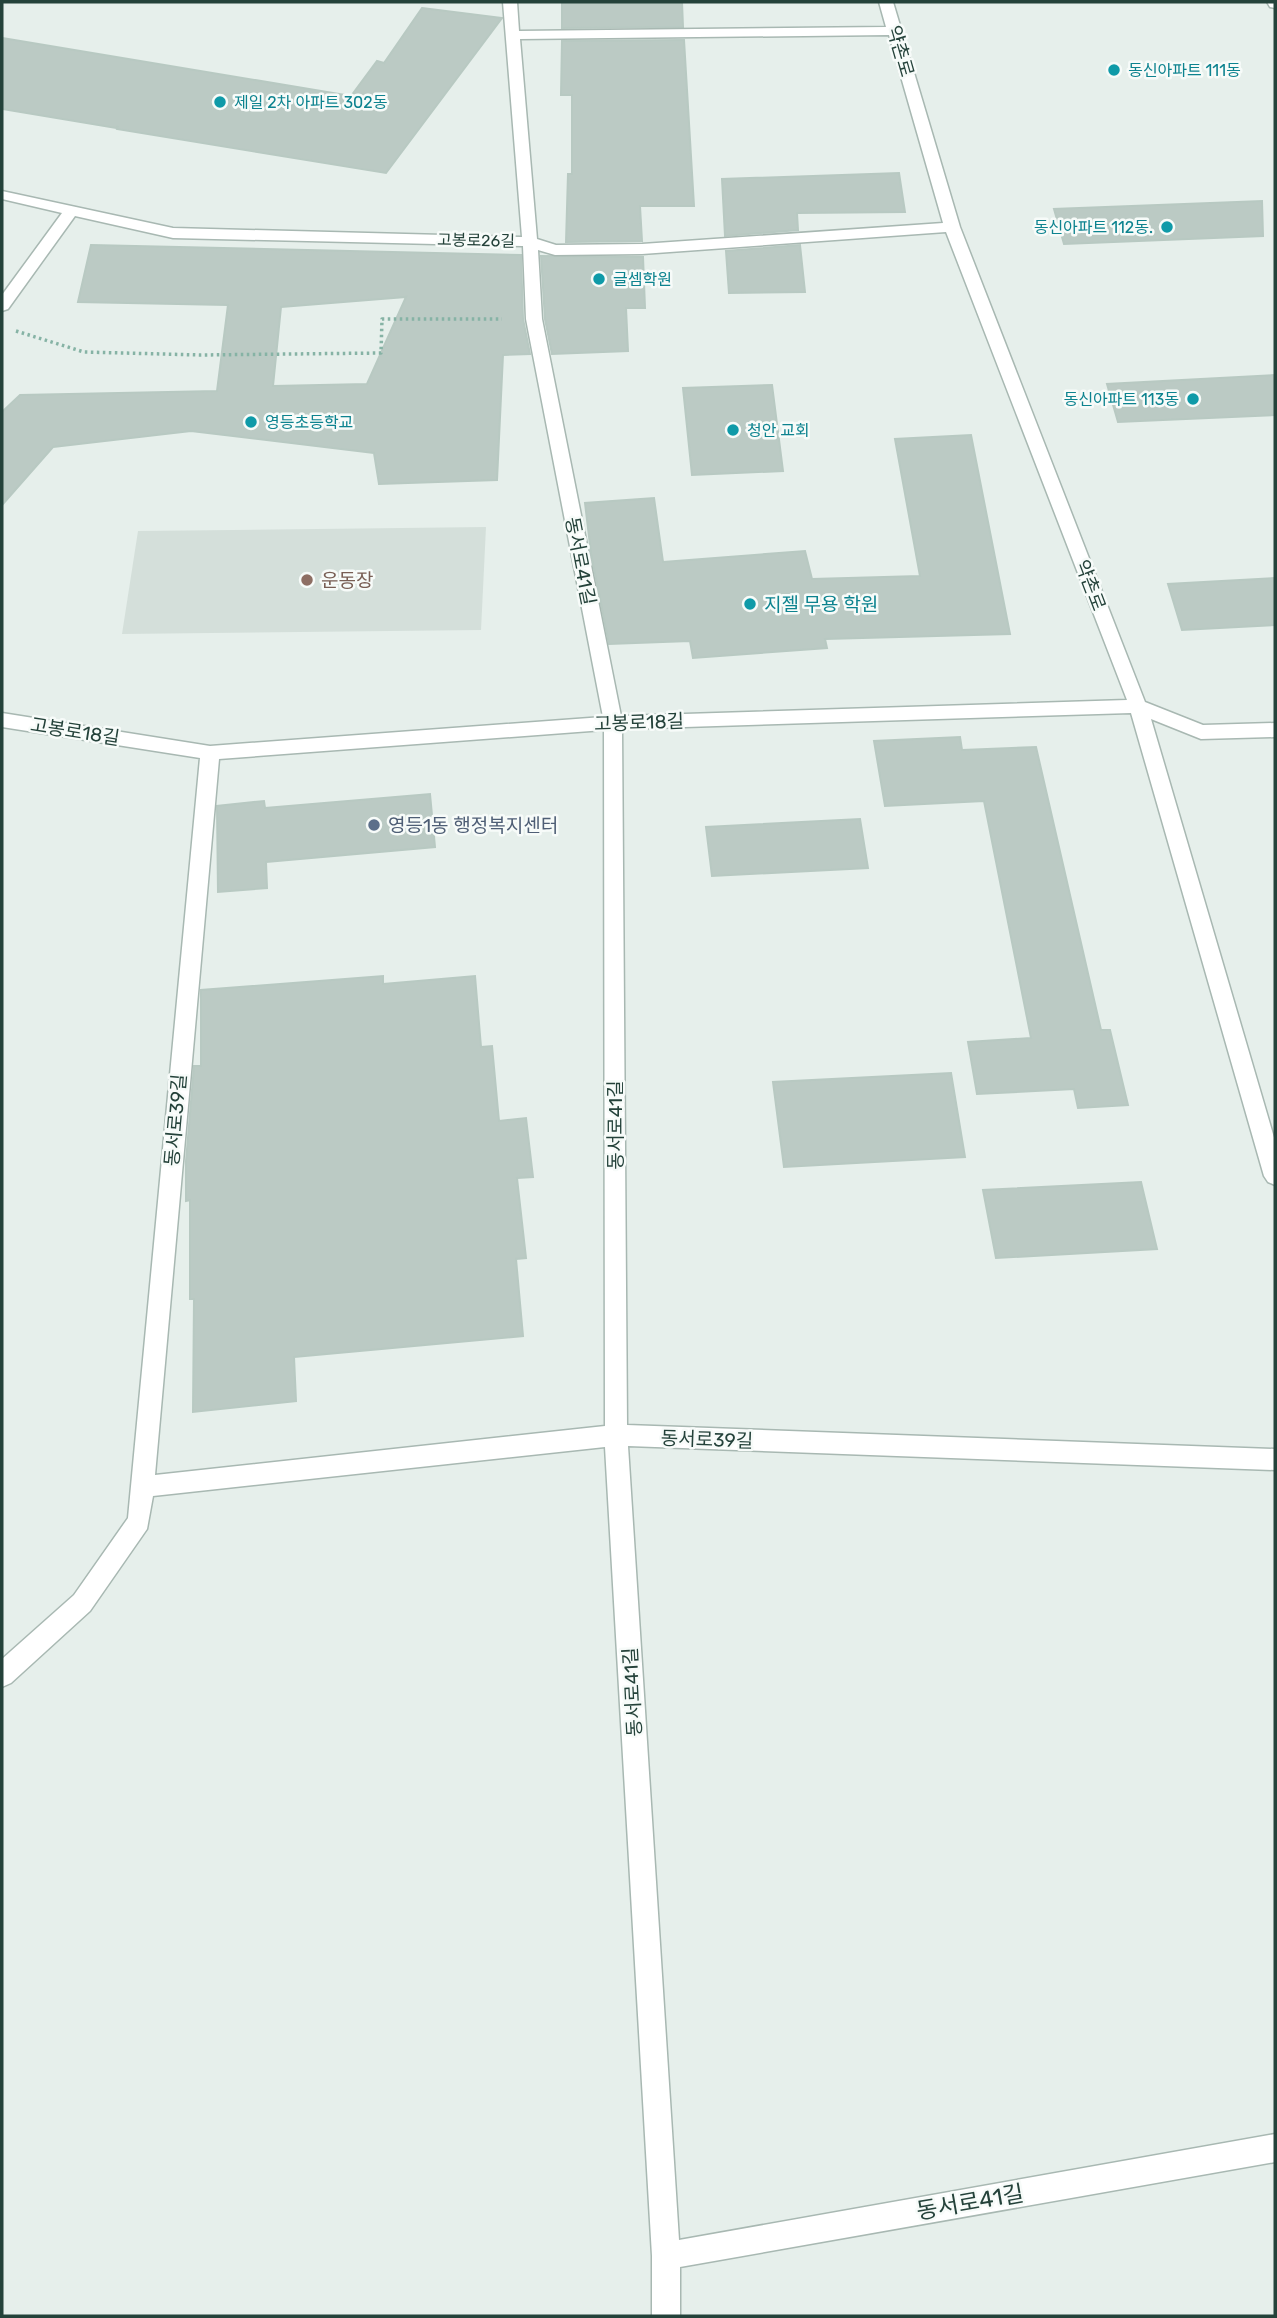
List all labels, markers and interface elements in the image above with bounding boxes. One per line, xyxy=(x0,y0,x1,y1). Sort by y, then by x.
street label: 약촌로 xyxy=(882,23,919,80)
place label: 동신아파트 111동 xyxy=(1128,61,1241,80)
marker: 동신아파트 111동 xyxy=(1106,62,1122,78)
place label: 제일 2차 아파트 302동 xyxy=(234,93,388,112)
marker: 제일 2차 아파트 302동 xyxy=(212,94,228,110)
place label: 동신아파트 112동. xyxy=(1034,218,1153,237)
marker: 동신아파트 112동. xyxy=(1159,219,1175,235)
street label: 고봉로26길 xyxy=(437,230,515,251)
place label: 글셈학원 xyxy=(613,270,672,289)
marker: 글셈학원 xyxy=(591,271,607,287)
place label: 동신아파트 113동 xyxy=(1063,390,1179,409)
marker: 동신아파트 113동 xyxy=(1185,391,1201,407)
place label: 영등초등학교 xyxy=(265,413,353,432)
marker: 영등초등학교 xyxy=(243,414,259,430)
place label: 청안 교회 xyxy=(747,421,810,440)
marker: 청안 교회 xyxy=(725,422,741,438)
street label: 동서로41길 xyxy=(561,515,600,607)
street label: 약촌로 xyxy=(1070,557,1111,614)
place label: 운동장 xyxy=(321,569,373,592)
marker: 운동장 xyxy=(299,572,315,588)
place label: 지젤 무용 학원 xyxy=(764,593,878,616)
marker: 지젤 무용 학원 xyxy=(742,596,758,612)
street label: 고봉로18길 xyxy=(594,709,684,736)
street label: 고봉로18길 xyxy=(29,713,121,750)
place label: 영등1동 행정복지센터 xyxy=(388,814,558,837)
marker: 영등1동 행정복지센터 xyxy=(366,817,382,833)
street label: 동서로39길 xyxy=(160,1073,191,1167)
street label: 동서로41길 xyxy=(604,1080,627,1170)
street label: 동서로39길 xyxy=(660,1426,754,1453)
street label: 동서로41길 xyxy=(619,1647,646,1737)
street label: 동서로41길 xyxy=(914,2179,1026,2225)

